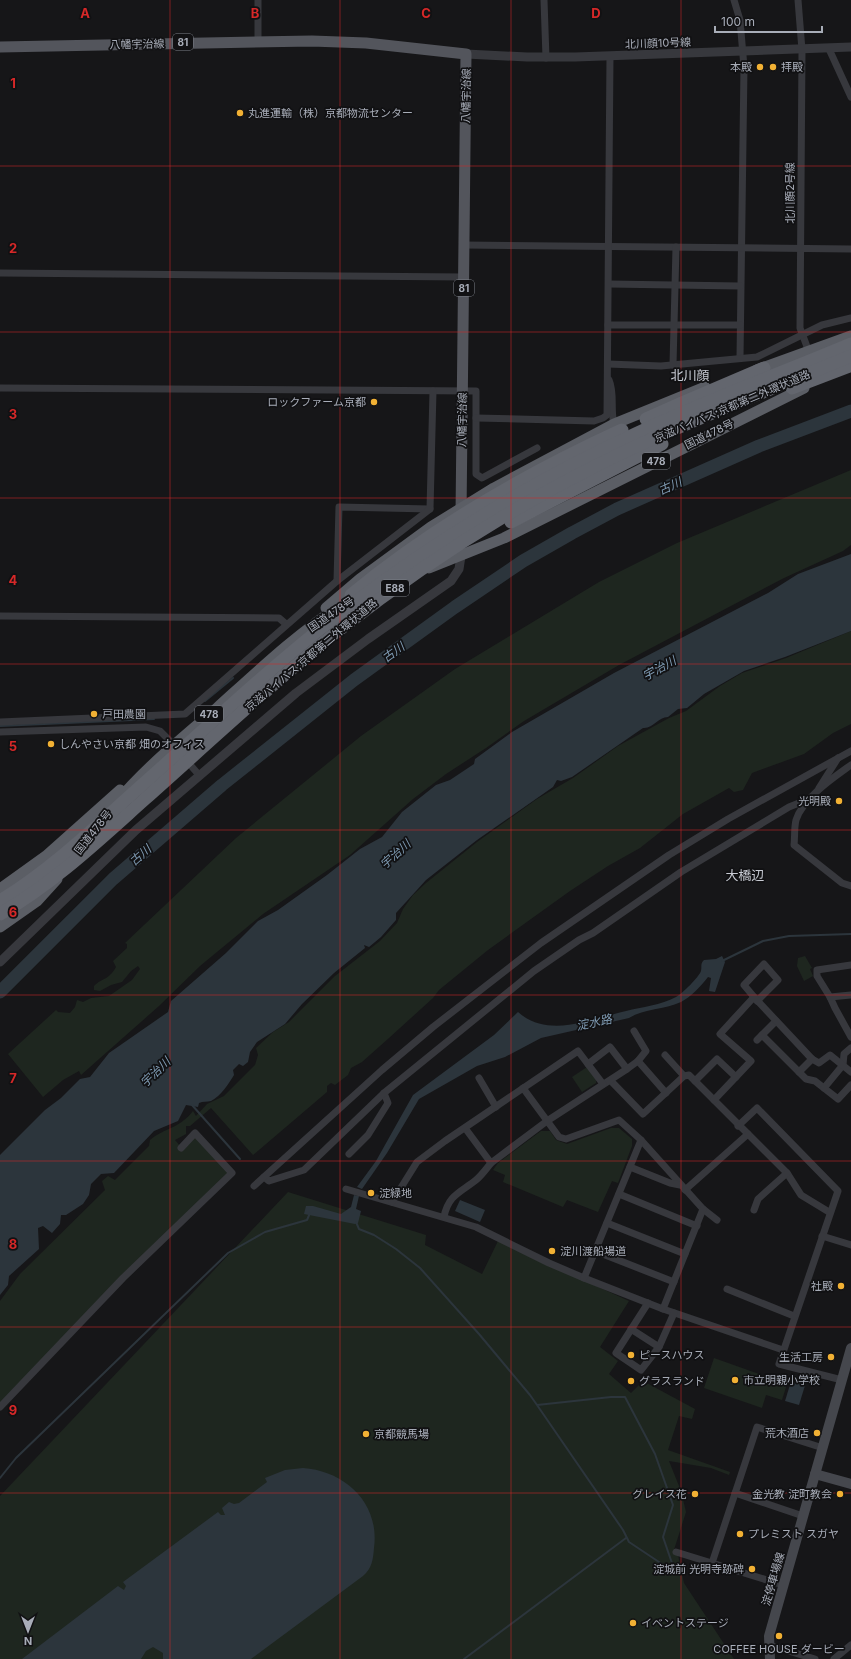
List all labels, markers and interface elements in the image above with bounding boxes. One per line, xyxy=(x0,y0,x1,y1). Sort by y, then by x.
text: A xyxy=(80,5,90,21)
text: B xyxy=(251,5,260,21)
text: C xyxy=(421,5,431,21)
text: D xyxy=(591,5,601,21)
scale bar xyxy=(715,8,822,34)
text: 100 m xyxy=(721,14,755,29)
road number: 81 xyxy=(173,34,193,50)
street label: 北川顔10号線 xyxy=(625,35,691,51)
street label: 八幡宇治線 xyxy=(109,37,165,51)
place label: 本殿 xyxy=(730,60,752,74)
place label: 拝殿 xyxy=(781,60,803,74)
marker: 本殿 xyxy=(755,62,765,72)
marker: 拝殿 xyxy=(768,62,778,72)
street label: 八幡宇治線 xyxy=(459,68,473,124)
text: 1 xyxy=(10,75,16,91)
place label: 丸進運輸（株）京都物流センター xyxy=(248,106,413,120)
marker: 丸進運輸（株）京都物流センター xyxy=(235,108,245,118)
street label: 北川顔2号線 xyxy=(783,162,797,224)
text: 2 xyxy=(9,240,17,256)
road number: 81 xyxy=(454,280,474,296)
street label: 京滋バイパス;京都第二外環状道路 xyxy=(652,367,812,445)
district label: 北川顔 xyxy=(670,367,710,383)
street label: 八幡宇治線 xyxy=(455,392,469,448)
place label: ロックファーム京都 xyxy=(267,395,366,409)
marker: ロックファーム京都 xyxy=(369,397,379,407)
text: 3 xyxy=(9,406,17,422)
street label: 国道478号 xyxy=(682,416,736,452)
road number: 478 xyxy=(642,453,670,469)
water label: 古川 xyxy=(656,473,686,498)
text: 4 xyxy=(9,572,18,588)
road number: E88 xyxy=(381,580,409,596)
street label: 国道478号 xyxy=(305,593,357,635)
street label: 京滋バイパス;京都第二外環状道路 xyxy=(242,596,380,714)
water label: 古川 xyxy=(379,638,409,665)
water label: 宇治川 xyxy=(640,652,680,683)
road number: 478 xyxy=(195,706,223,722)
place label: 戸田農園 xyxy=(102,707,146,721)
marker: 戸田農園 xyxy=(89,709,99,719)
place label: しんやさい京都 畑のオフィス xyxy=(59,737,205,751)
text: 5 xyxy=(9,738,17,754)
marker: しんやさい京都 畑のオフィス xyxy=(46,739,56,749)
place label: 光明殿 xyxy=(798,794,831,808)
marker: 光明殿 xyxy=(834,796,844,806)
street label: 国道478号 xyxy=(71,807,115,857)
water label: 宇治川 xyxy=(377,835,415,872)
water label: 古川 xyxy=(126,840,155,869)
district label: 大橋辺 xyxy=(725,867,765,883)
text: 6 xyxy=(9,904,17,920)
water label: 淀水路 xyxy=(575,1011,614,1033)
water label: 宇治川 xyxy=(137,1053,175,1090)
text: 7 xyxy=(9,1070,17,1086)
place label: 淀緑地 xyxy=(379,1186,412,1200)
marker: 淀緑地 xyxy=(366,1188,376,1198)
text: 8 xyxy=(9,1236,17,1252)
place label: 淀川渡船場道 xyxy=(560,1244,626,1258)
marker: 淀川渡船場道 xyxy=(547,1246,557,1256)
place label: 社殿 xyxy=(811,1279,833,1293)
marker: 社殿 xyxy=(836,1281,846,1291)
place label: ピースハウス xyxy=(639,1348,704,1362)
marker: ピースハウス xyxy=(626,1350,636,1360)
place label: 生活工房 xyxy=(779,1350,823,1364)
marker: 生活工房 xyxy=(826,1352,836,1362)
place label: 市立明親小学校 xyxy=(743,1373,820,1387)
place label: グラスランド xyxy=(639,1374,705,1388)
marker: 市立明親小学校 xyxy=(730,1375,740,1385)
marker: グラスランド xyxy=(626,1376,636,1386)
text: 9 xyxy=(9,1402,17,1418)
place label: 荒木酒店 xyxy=(765,1426,809,1440)
place label: 京都競馬場 xyxy=(374,1427,429,1441)
marker: 荒木酒店 xyxy=(812,1428,822,1438)
marker: 京都競馬場 xyxy=(361,1429,371,1439)
place label: グレイス花 xyxy=(632,1487,687,1501)
place label: 金光教 淀町教会 xyxy=(752,1487,832,1501)
marker: グレイス花 xyxy=(690,1489,700,1499)
marker: 金光教 淀町教会 xyxy=(835,1489,845,1499)
place label: プレミスト スガヤ xyxy=(748,1527,839,1541)
marker: プレミスト スガヤ xyxy=(735,1529,745,1539)
street label: 淀停車場線 xyxy=(759,1551,787,1607)
place label: 淀城前 光明寺跡碑 xyxy=(653,1562,744,1576)
marker: 淀城前 光明寺跡碑 xyxy=(747,1564,757,1574)
north arrow xyxy=(8,1611,48,1651)
place label: イベントステージ xyxy=(641,1616,729,1630)
marker: イベントステージ xyxy=(628,1618,638,1628)
marker: COFFEE HOUSE ダービー xyxy=(774,1631,784,1641)
text: N xyxy=(24,1634,32,1648)
place label: COFFEE HOUSE ダービー xyxy=(713,1642,845,1656)

